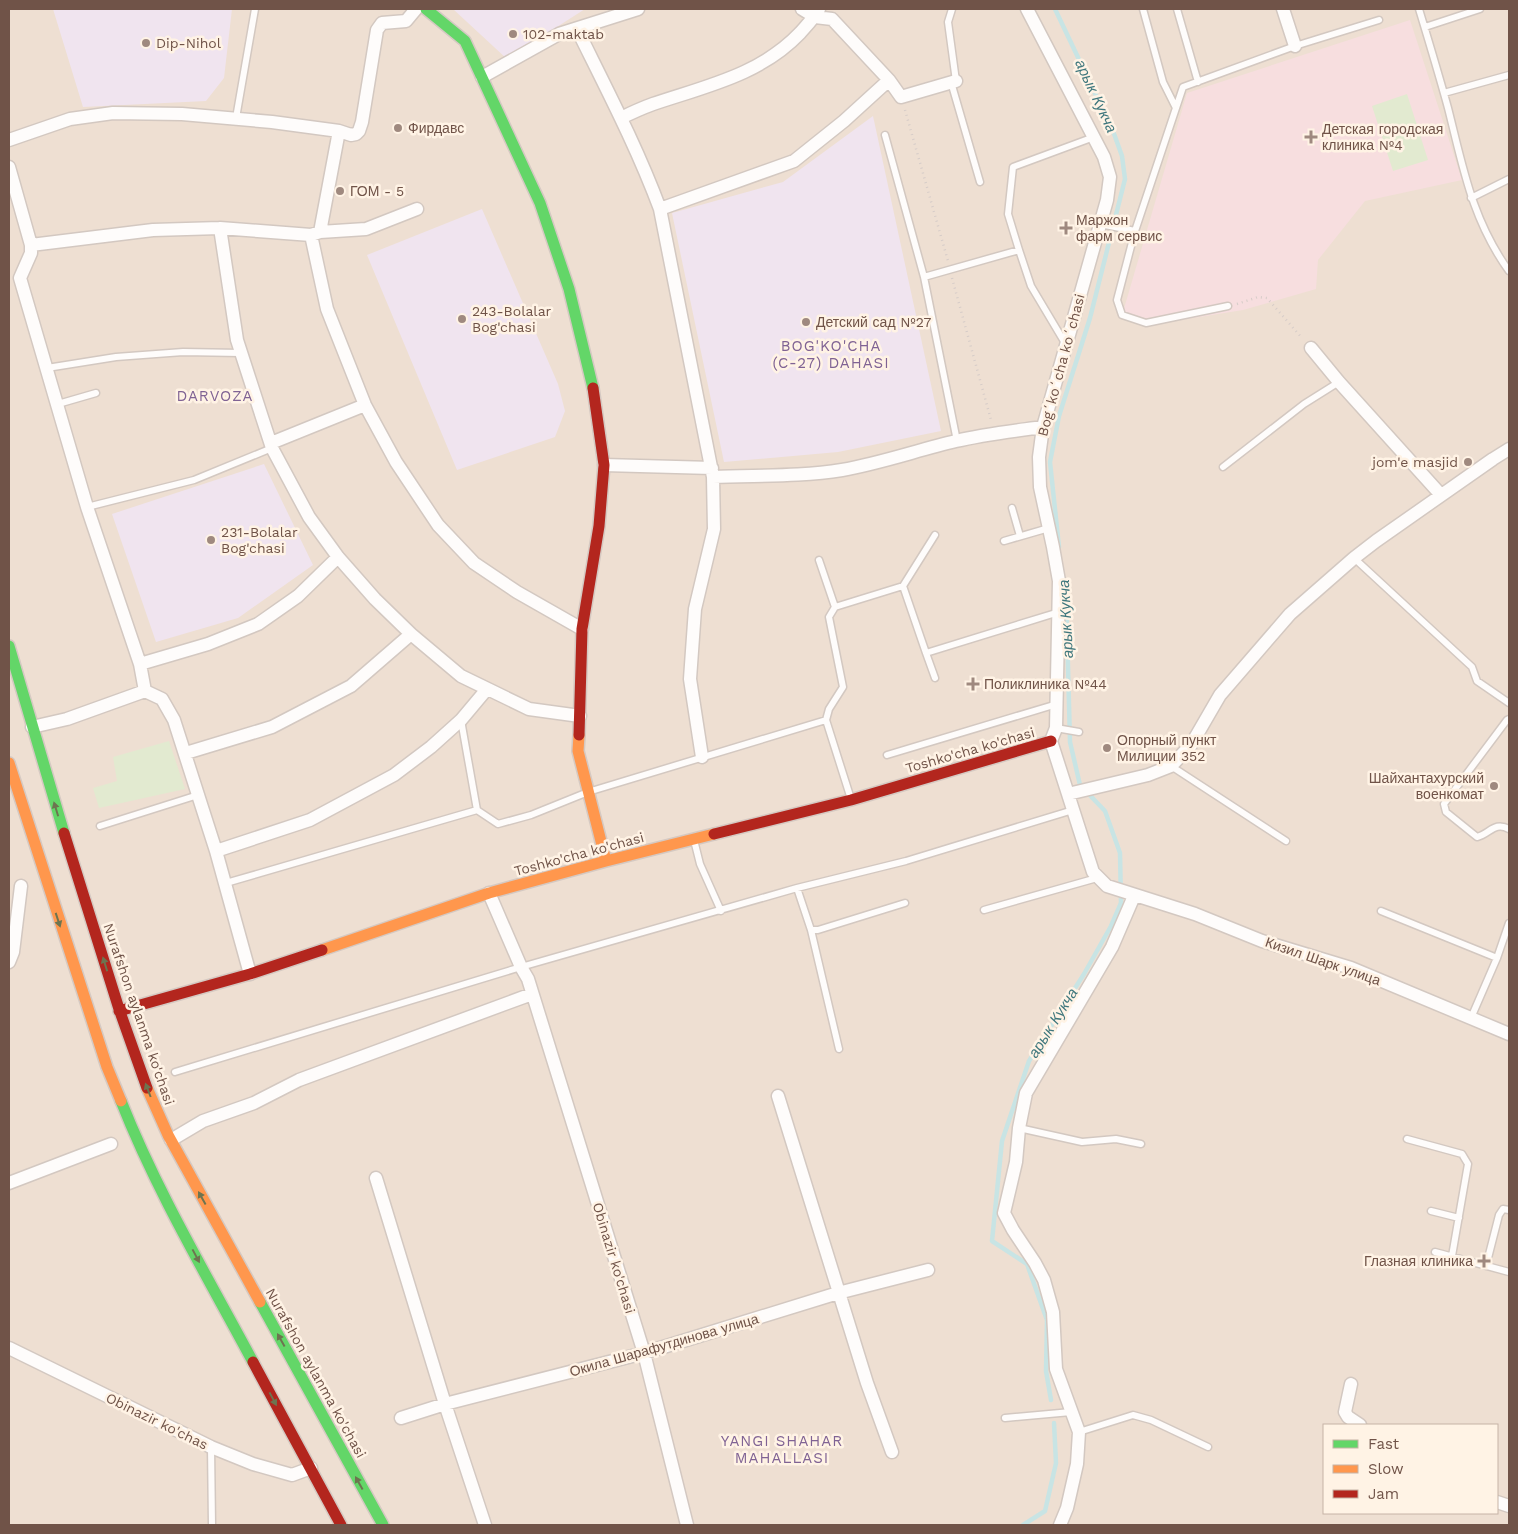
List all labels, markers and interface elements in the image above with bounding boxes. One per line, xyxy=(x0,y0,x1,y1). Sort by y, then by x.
place label: 102-maktab xyxy=(523,26,604,42)
marker: 102-maktab xyxy=(507,28,519,40)
place label: Dip-Nihol xyxy=(156,35,222,51)
marker: Dip-Nihol xyxy=(140,37,152,49)
water label: арык Кукча xyxy=(1071,56,1121,136)
place label: Фирдавс xyxy=(408,120,464,136)
place label: Детская городская клиника №4 xyxy=(1322,121,1443,153)
marker: Фирдавс xyxy=(392,122,404,134)
marker: Детская городская клиника №4 xyxy=(1304,130,1318,144)
place label: ГОМ - 5 xyxy=(350,183,404,199)
marker: ГОМ - 5 xyxy=(334,185,346,197)
place label: Маржон фарм сервис xyxy=(1076,212,1162,244)
marker: Маржон фарм сервис xyxy=(1060,222,1072,234)
street label: Bogʻkoʻcha koʻchasi xyxy=(1034,292,1088,438)
place label: 243-Bolalar Bog'chasi xyxy=(472,303,552,335)
marker: 243-Bolalar Bog'chasi xyxy=(456,313,468,325)
place label: Детский сад №27 xyxy=(816,314,932,330)
marker: Детский сад №27 xyxy=(800,316,812,328)
district label: BOG'KO'CHA (C-27) DAHASI xyxy=(772,337,890,372)
district label: DARVOZA xyxy=(176,387,254,405)
place label: jom'e masjid xyxy=(1370,454,1458,470)
marker: jom'e masjid xyxy=(1462,456,1474,468)
place label: 231-Bolalar Bog'chasi xyxy=(221,524,298,556)
marker: 231-Bolalar Bog'chasi xyxy=(205,534,217,546)
water label: арык Кукча xyxy=(1055,579,1077,659)
place label: Поликлиника №44 xyxy=(984,676,1107,692)
marker: Поликлиника №44 xyxy=(966,677,980,691)
street label: Toshko'cha ko'chasi xyxy=(904,724,1036,776)
place label: Опорный пункт Милиции 352 xyxy=(1117,732,1217,764)
marker: Опорный пункт Милиции 352 xyxy=(1101,742,1113,754)
place label: Шайхантахурский военкомат xyxy=(1369,770,1485,802)
marker: Шайхантахурский военкомат xyxy=(1488,780,1500,792)
one-way arrow xyxy=(52,801,60,816)
street label: Toshko'cha ko'chasi xyxy=(512,829,646,879)
one-way arrow xyxy=(55,913,63,928)
street label: Nurafshon aylanma ko'chasi xyxy=(100,921,178,1107)
street label: Кизил Шарк улица xyxy=(1263,934,1383,988)
one-way arrow xyxy=(100,956,108,971)
water label: арык Кукча xyxy=(1024,985,1082,1061)
one-way arrow xyxy=(144,1083,151,1098)
one-way arrow xyxy=(198,1191,207,1204)
street label: Obinazir ko'chasi xyxy=(590,1201,638,1315)
one-way arrow xyxy=(192,1249,200,1263)
place label: Глазная клиника xyxy=(1364,1253,1473,1269)
marker: Глазная клиника xyxy=(1477,1254,1491,1268)
street label: Nurafshon aylanma ko'chasi xyxy=(263,1285,369,1461)
street label: Окила Шарафутдинова улица xyxy=(568,1310,761,1380)
one-way arrow xyxy=(277,1333,285,1348)
street label: Obinazir ko'chas xyxy=(103,1389,211,1453)
one-way arrow xyxy=(269,1392,278,1406)
legend xyxy=(1323,1424,1498,1514)
district label: YANGI SHAHAR MAHALLASI xyxy=(721,1432,843,1467)
text: Fast xyxy=(1368,1435,1400,1453)
text: Slow xyxy=(1368,1460,1404,1478)
one-way arrow xyxy=(355,1475,363,1490)
text: Jam xyxy=(1368,1485,1399,1503)

